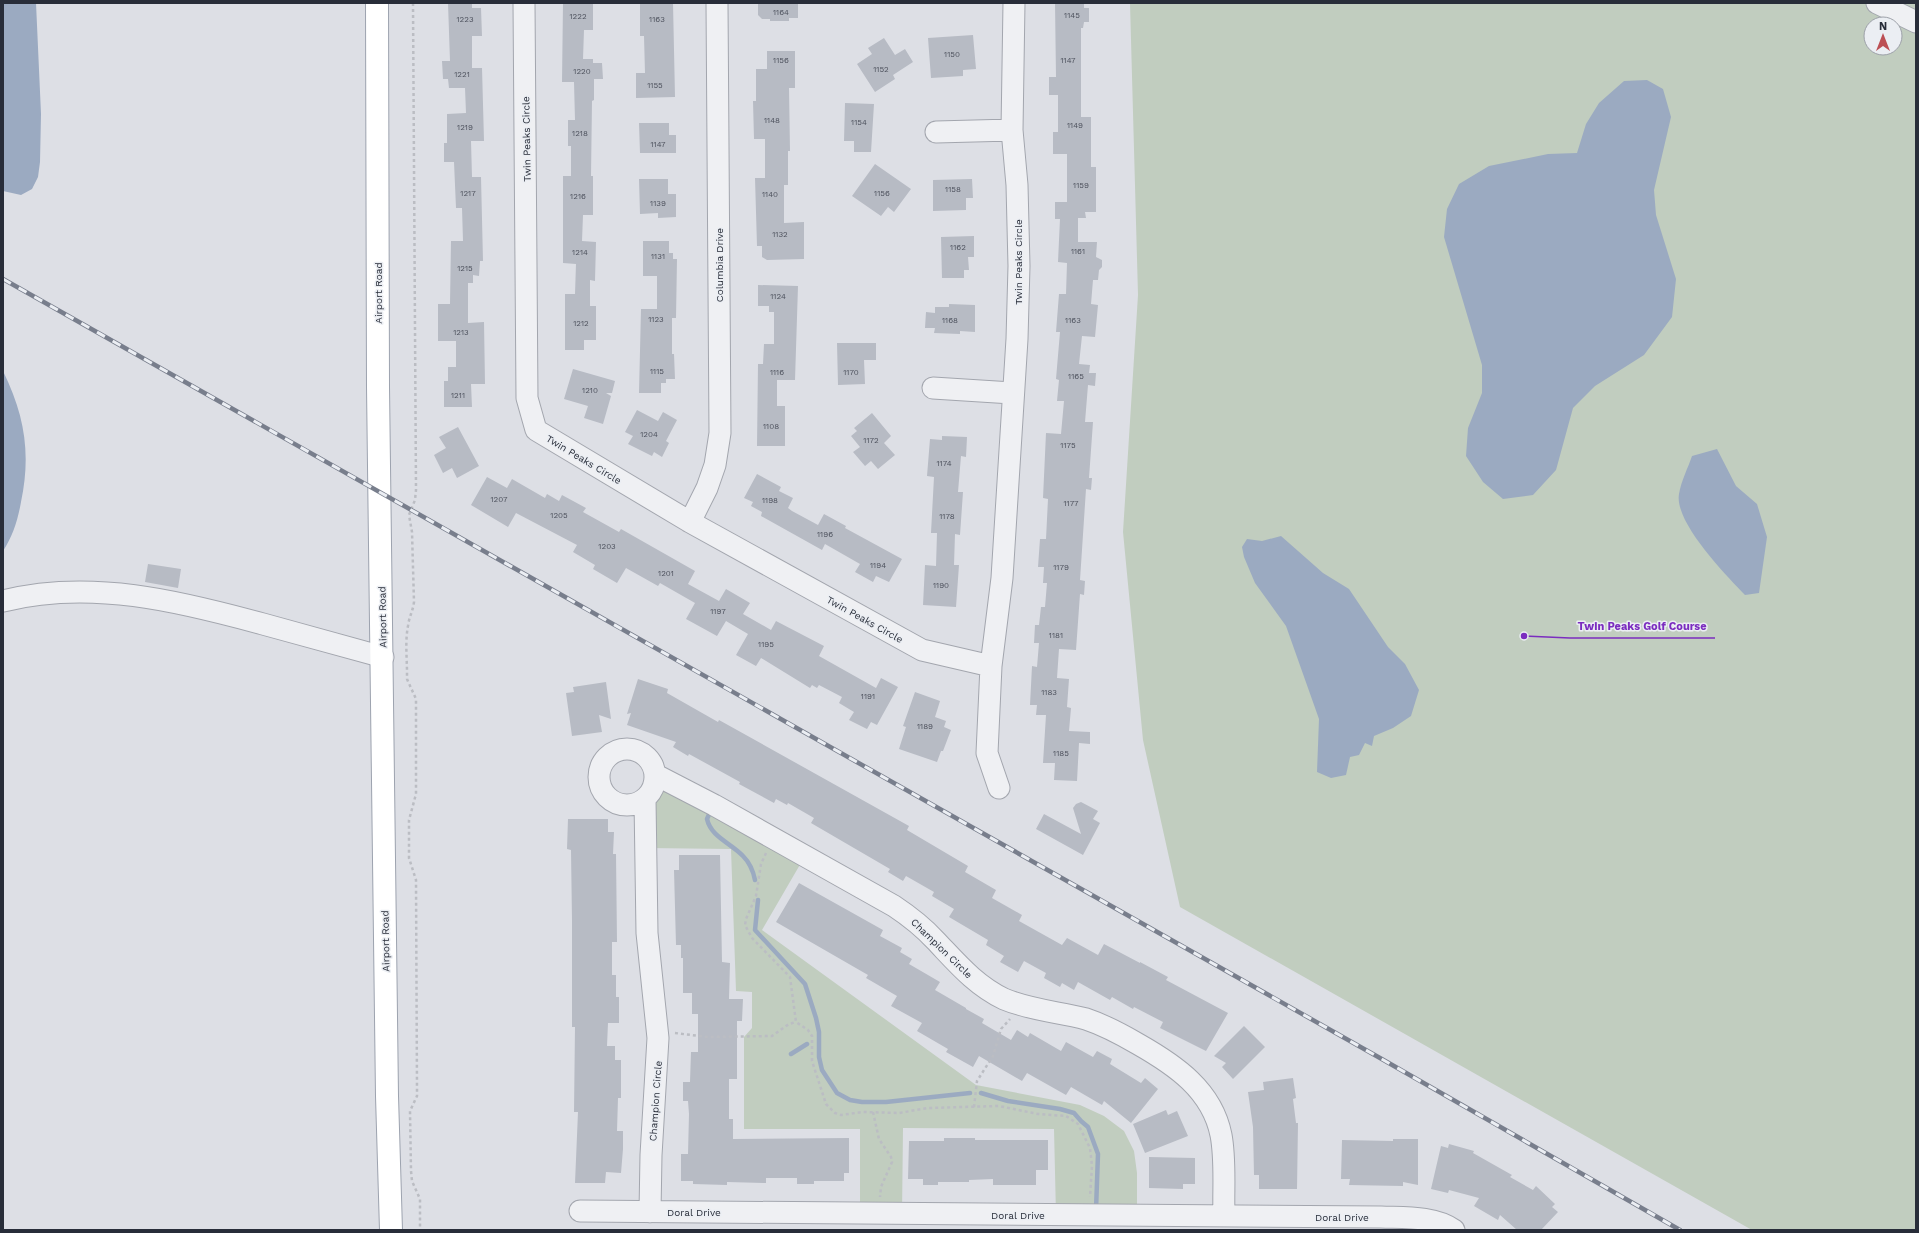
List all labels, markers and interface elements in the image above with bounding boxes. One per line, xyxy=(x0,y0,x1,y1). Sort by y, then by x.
house number: 1164 xyxy=(773,8,789,17)
house number: 1145 xyxy=(1064,11,1080,20)
house number: 1222 xyxy=(569,12,587,21)
house number: 1223 xyxy=(456,15,474,24)
house number: 1163 xyxy=(649,15,665,24)
north arrow xyxy=(1863,16,1903,56)
text: N xyxy=(1879,20,1887,33)
house number: 1150 xyxy=(944,50,960,59)
house number: 1156 xyxy=(773,56,789,65)
house number: 1147 xyxy=(1060,56,1076,65)
house number: 1152 xyxy=(873,65,889,74)
house number: 1220 xyxy=(573,67,591,76)
house number: 1221 xyxy=(454,70,470,79)
house number: 1155 xyxy=(647,81,663,90)
street label: Twin Peaks Circle xyxy=(520,96,533,182)
house number: 1148 xyxy=(764,116,780,125)
house number: 1154 xyxy=(851,118,867,127)
house number: 1149 xyxy=(1067,121,1083,130)
house number: 1219 xyxy=(457,123,473,132)
house number: 1218 xyxy=(572,129,588,138)
house number: 1147 xyxy=(650,140,666,149)
house number: 1159 xyxy=(1073,181,1089,190)
house number: 1158 xyxy=(945,185,961,194)
house number: 1217 xyxy=(460,189,476,198)
house number: 1156 xyxy=(874,189,890,198)
house number: 1140 xyxy=(762,190,778,199)
house number: 1216 xyxy=(570,192,586,201)
house number: 1139 xyxy=(650,199,666,208)
street label: Twin Peaks Circle xyxy=(1013,219,1024,305)
street label: Columbia Drive xyxy=(714,228,725,302)
house number: 1132 xyxy=(772,230,788,239)
house number: 1162 xyxy=(950,243,966,252)
house number: 1161 xyxy=(1071,247,1085,256)
house number: 1214 xyxy=(572,248,588,257)
house number: 1131 xyxy=(651,252,665,261)
street label: Airport Road xyxy=(373,262,384,324)
house number: 1215 xyxy=(457,264,473,273)
house number: 1124 xyxy=(770,292,786,301)
house number: 1123 xyxy=(648,315,664,324)
house number: 1168 xyxy=(942,316,958,325)
house number: 1163 xyxy=(1065,316,1081,325)
house number: 1212 xyxy=(573,319,589,328)
house number: 1213 xyxy=(453,328,469,337)
house number: 1115 xyxy=(650,367,664,376)
house number: 1116 xyxy=(770,368,784,377)
house number: 1170 xyxy=(843,368,859,377)
house number: 1165 xyxy=(1068,372,1084,381)
house number: 1210 xyxy=(582,386,598,395)
house number: 1211 xyxy=(451,391,465,400)
house number: 1108 xyxy=(763,422,779,431)
house number: 1204 xyxy=(640,430,658,439)
street label: Twin Peaks Circle xyxy=(544,433,623,486)
house number: 1172 xyxy=(863,436,879,445)
house number: 1175 xyxy=(1060,441,1076,450)
house number: 1174 xyxy=(936,459,952,468)
house number: 1207 xyxy=(490,495,508,504)
house number: 1198 xyxy=(762,496,778,505)
house number: 1177 xyxy=(1063,499,1079,508)
house number: 1205 xyxy=(550,511,568,520)
house number: 1178 xyxy=(939,512,955,521)
house number: 1196 xyxy=(817,530,833,539)
house number: 1203 xyxy=(598,542,616,551)
house number: 1194 xyxy=(870,561,886,570)
house number: 1179 xyxy=(1053,563,1069,572)
house number: 1201 xyxy=(658,569,674,578)
house number: 1190 xyxy=(933,581,949,590)
street label: Airport Road xyxy=(376,586,389,648)
street label: Twin Peaks Circle xyxy=(825,594,905,645)
house number: 1197 xyxy=(710,607,726,616)
callout: Twin Peaks Golf Course xyxy=(1570,615,1715,638)
text: Twin Peaks Golf Course xyxy=(1577,620,1707,633)
house number: 1181 xyxy=(1049,631,1063,640)
house number: 1195 xyxy=(758,640,774,649)
house number: 1183 xyxy=(1041,688,1057,697)
house number: 1191 xyxy=(861,692,875,701)
house number: 1189 xyxy=(917,722,933,731)
house number: 1185 xyxy=(1053,749,1069,758)
street label: Airport Road xyxy=(379,910,392,972)
street label: Champion Circle xyxy=(909,916,975,980)
street label: Champion Circle xyxy=(647,1060,664,1142)
street label: Doral Drive xyxy=(667,1207,721,1218)
street label: Doral Drive xyxy=(991,1210,1045,1221)
street label: Doral Drive xyxy=(1315,1212,1369,1223)

